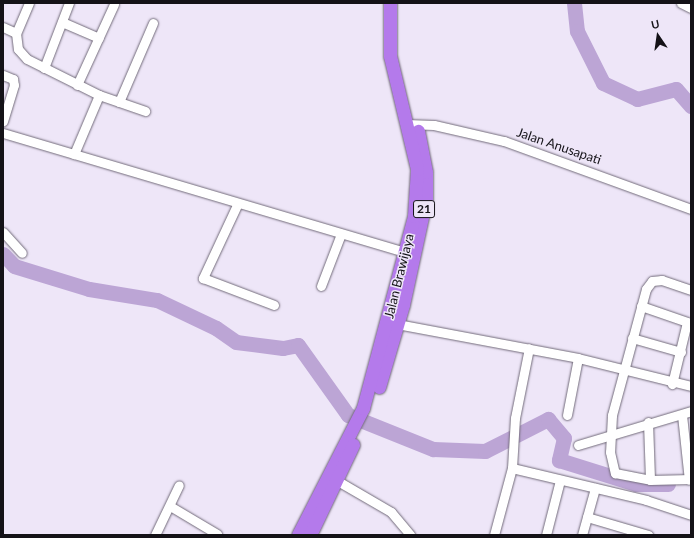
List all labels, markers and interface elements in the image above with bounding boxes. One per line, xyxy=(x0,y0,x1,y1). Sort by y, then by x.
north arrow xyxy=(638,16,678,56)
text: U xyxy=(650,17,661,31)
street label: Jalan Anusapati xyxy=(514,124,604,168)
road number: 21 xyxy=(413,199,435,219)
street label: Jalan Brawijaya xyxy=(381,232,417,320)

